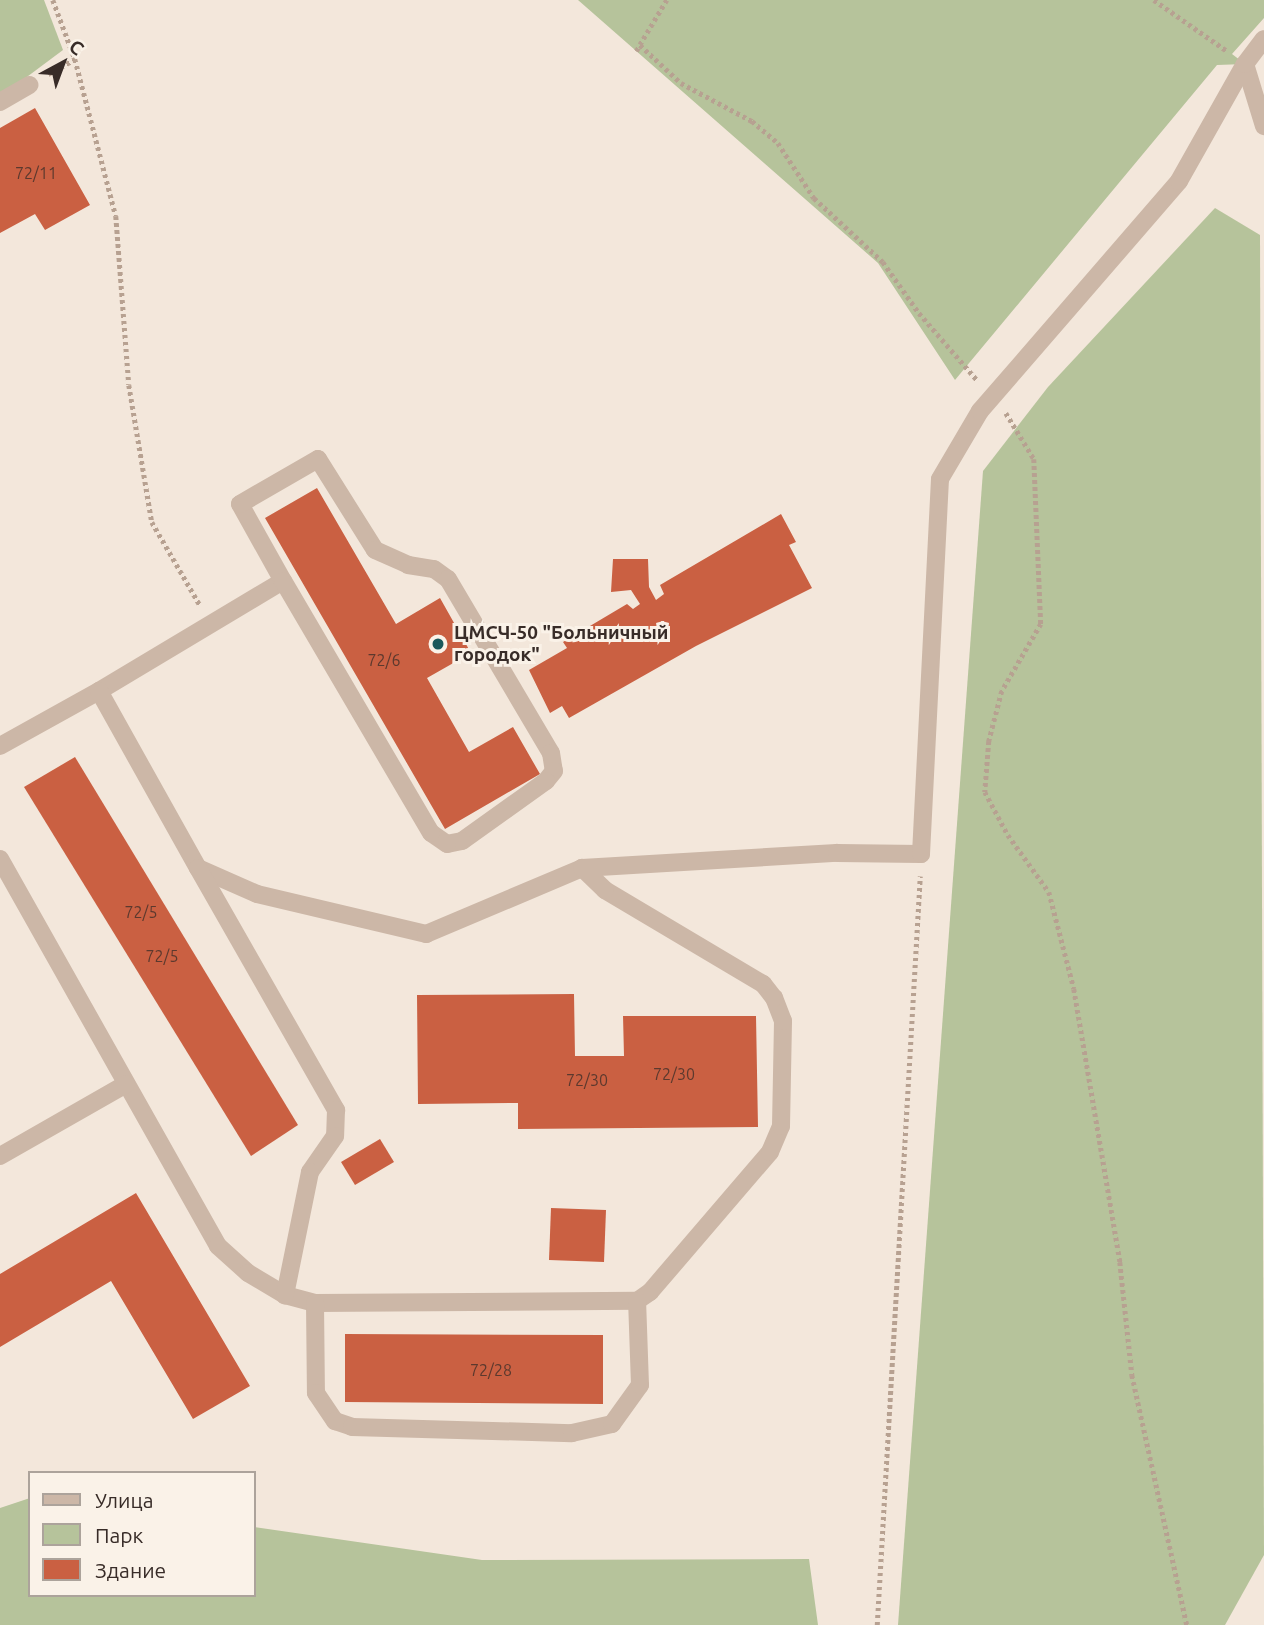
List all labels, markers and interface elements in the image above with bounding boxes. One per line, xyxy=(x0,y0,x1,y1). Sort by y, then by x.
north arrow xyxy=(28,28,98,98)
text: С xyxy=(65,35,89,59)
house number: 72/11 xyxy=(15,163,57,183)
place label: ЦМСЧ-50 "Больничный городок" xyxy=(454,622,668,666)
marker: ЦМСЧ-50 "Больничный городок" xyxy=(428,634,448,654)
house number: 72/6 xyxy=(368,650,400,670)
house number: 72/5 xyxy=(125,902,157,922)
house number: 72/5 xyxy=(146,946,178,966)
house number: 72/30 xyxy=(653,1064,695,1084)
house number: 72/30 xyxy=(566,1070,608,1090)
house number: 72/28 xyxy=(470,1360,512,1380)
legend xyxy=(28,1471,256,1597)
text: Улица xyxy=(95,1488,153,1512)
text: Парк xyxy=(95,1523,143,1547)
text: Здание xyxy=(95,1558,166,1582)

